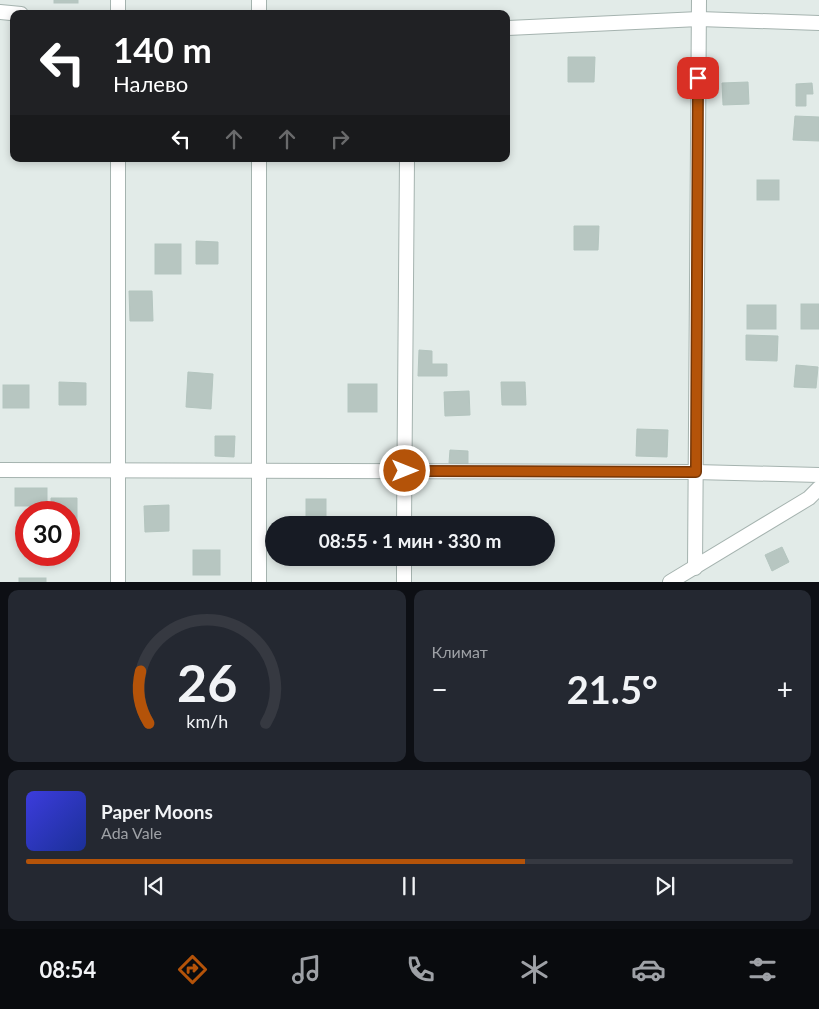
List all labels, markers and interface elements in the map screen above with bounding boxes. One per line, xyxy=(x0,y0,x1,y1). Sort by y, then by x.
text: 140 m xyxy=(113,28,212,70)
icon: left xyxy=(30,30,95,95)
pin xyxy=(677,57,719,99)
icon: arrive xyxy=(684,64,712,92)
text: Налево xyxy=(113,70,188,97)
icon: left xyxy=(167,125,195,153)
icon: ahead xyxy=(220,125,248,153)
icon: ahead xyxy=(273,125,301,153)
icon: right xyxy=(326,125,354,153)
position arrow xyxy=(378,444,430,496)
speed limit sign: 30 xyxy=(15,501,80,566)
text: 08:55 · 1 мин · 330 m xyxy=(319,529,501,552)
text: Климат xyxy=(432,642,488,661)
text: 26 xyxy=(177,651,237,713)
text: 21.5° xyxy=(567,666,658,712)
text: − xyxy=(432,672,448,706)
text: + xyxy=(777,672,793,706)
text: km/h xyxy=(186,710,228,732)
text: Paper Moons xyxy=(101,800,213,823)
text: Ada Vale xyxy=(101,823,162,842)
icon: previous xyxy=(140,872,168,900)
icon: pause xyxy=(395,872,423,900)
icon: next xyxy=(651,872,679,900)
icon: directions xyxy=(175,952,210,987)
icon: music xyxy=(289,952,324,987)
icon: phone xyxy=(403,952,438,987)
icon: climate xyxy=(517,952,552,987)
icon: car xyxy=(631,952,666,987)
icon: filters xyxy=(745,952,780,987)
text: 08:54 xyxy=(39,956,96,983)

